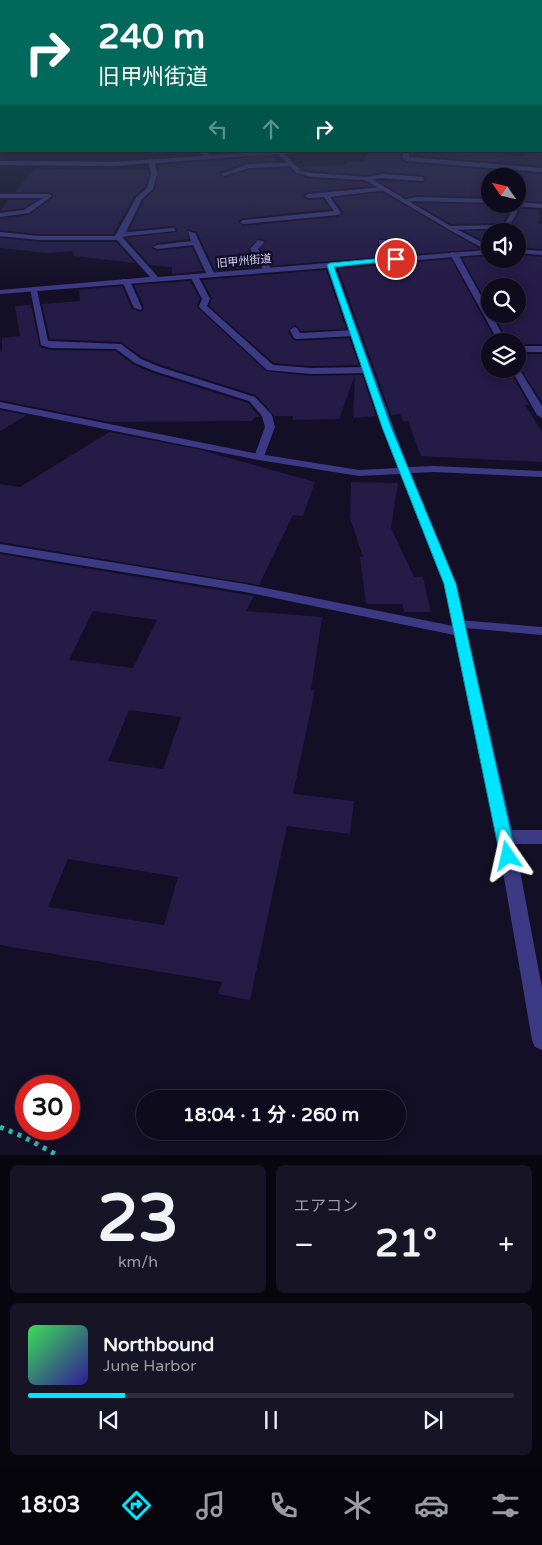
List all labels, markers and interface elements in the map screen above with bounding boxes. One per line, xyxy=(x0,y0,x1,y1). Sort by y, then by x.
text: 240 m xyxy=(98,16,205,58)
icon: right xyxy=(15,20,80,85)
text: 旧甲州街道 xyxy=(98,64,208,90)
icon: left xyxy=(204,115,232,143)
icon: ahead xyxy=(257,115,285,143)
icon: right xyxy=(310,115,338,143)
north arrow xyxy=(481,168,526,212)
map controls xyxy=(481,168,526,378)
button: sound xyxy=(481,223,526,268)
pin xyxy=(375,238,417,280)
icon: arrive xyxy=(382,245,410,273)
street label: 旧甲州街道 xyxy=(216,252,272,270)
button: search xyxy=(481,278,526,323)
button: layers xyxy=(481,333,526,378)
position arrow xyxy=(481,829,533,881)
speed limit sign: 30 xyxy=(15,1075,80,1140)
text: 18:04 · 1 分 · 260 m xyxy=(183,1104,359,1126)
text: 23 xyxy=(97,1180,179,1259)
text: エアコン xyxy=(294,1196,358,1216)
text: 21° xyxy=(375,1221,437,1267)
text: − xyxy=(294,1228,314,1262)
text: + xyxy=(498,1228,514,1262)
text: km/h xyxy=(118,1252,158,1272)
text: Northbound xyxy=(103,1334,214,1356)
text: June Harbor xyxy=(103,1356,196,1376)
icon: previous xyxy=(95,1406,123,1434)
icon: pause xyxy=(257,1406,285,1434)
icon: next xyxy=(419,1406,447,1434)
icon: directions xyxy=(119,1488,154,1523)
icon: music xyxy=(193,1488,228,1523)
icon: phone xyxy=(266,1488,301,1523)
icon: climate xyxy=(340,1488,375,1523)
icon: car xyxy=(414,1488,449,1523)
icon: filters xyxy=(488,1488,523,1523)
text: 18:03 xyxy=(19,1492,80,1518)

